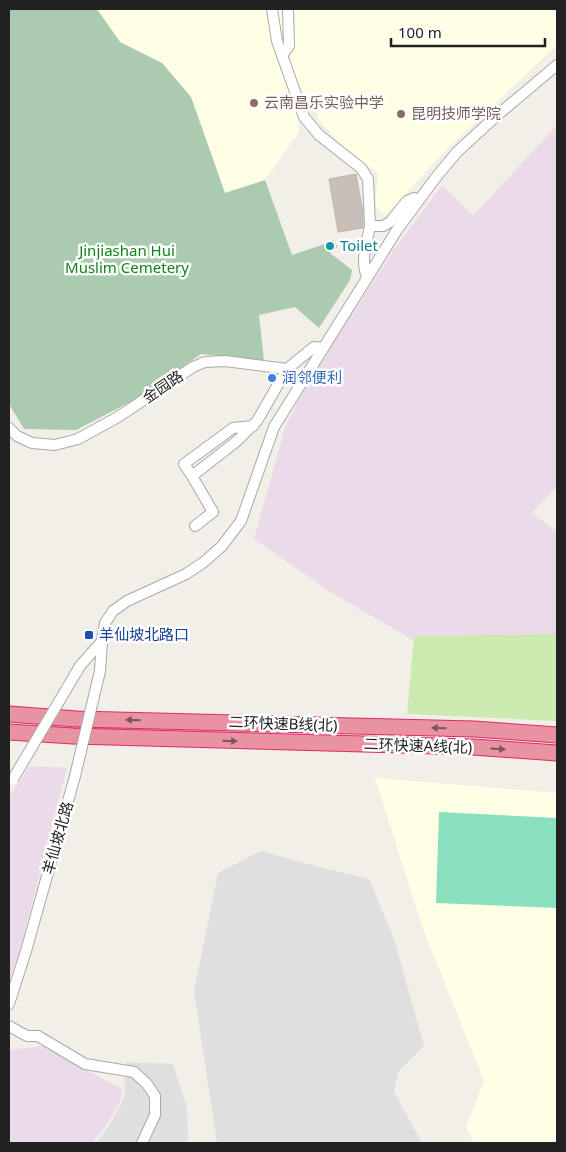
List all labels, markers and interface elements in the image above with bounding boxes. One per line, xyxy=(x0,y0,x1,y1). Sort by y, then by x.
scale bar xyxy=(391,15,545,47)
text: 100 m xyxy=(398,22,442,42)
place label: 云南昌乐实验中学 xyxy=(264,92,384,112)
marker: 云南昌乐实验中学 xyxy=(248,97,260,109)
place label: 昆明技师学院 xyxy=(411,103,501,123)
marker: 昆明技师学院 xyxy=(395,108,407,120)
place label: Toilet xyxy=(340,235,379,255)
park label: Jinjiashan Hui Muslim Cemetery xyxy=(65,240,189,277)
marker: Toilet xyxy=(324,240,336,252)
street label: 金园路 xyxy=(138,365,187,407)
place label: 润邻便利 xyxy=(282,367,342,387)
marker: 润邻便利 xyxy=(266,372,278,384)
place label: 羊仙坡北路口 xyxy=(99,624,189,644)
marker: 羊仙坡北路口 xyxy=(83,629,95,641)
street label: 二环快速B线(北) xyxy=(228,711,338,735)
one-way arrow xyxy=(125,716,141,724)
one-way arrow xyxy=(430,724,446,732)
street label: 二环快速A线(北) xyxy=(363,733,473,757)
one-way arrow xyxy=(222,737,238,745)
one-way arrow xyxy=(490,745,506,753)
street label: 羊仙坡北路 xyxy=(37,799,77,877)

